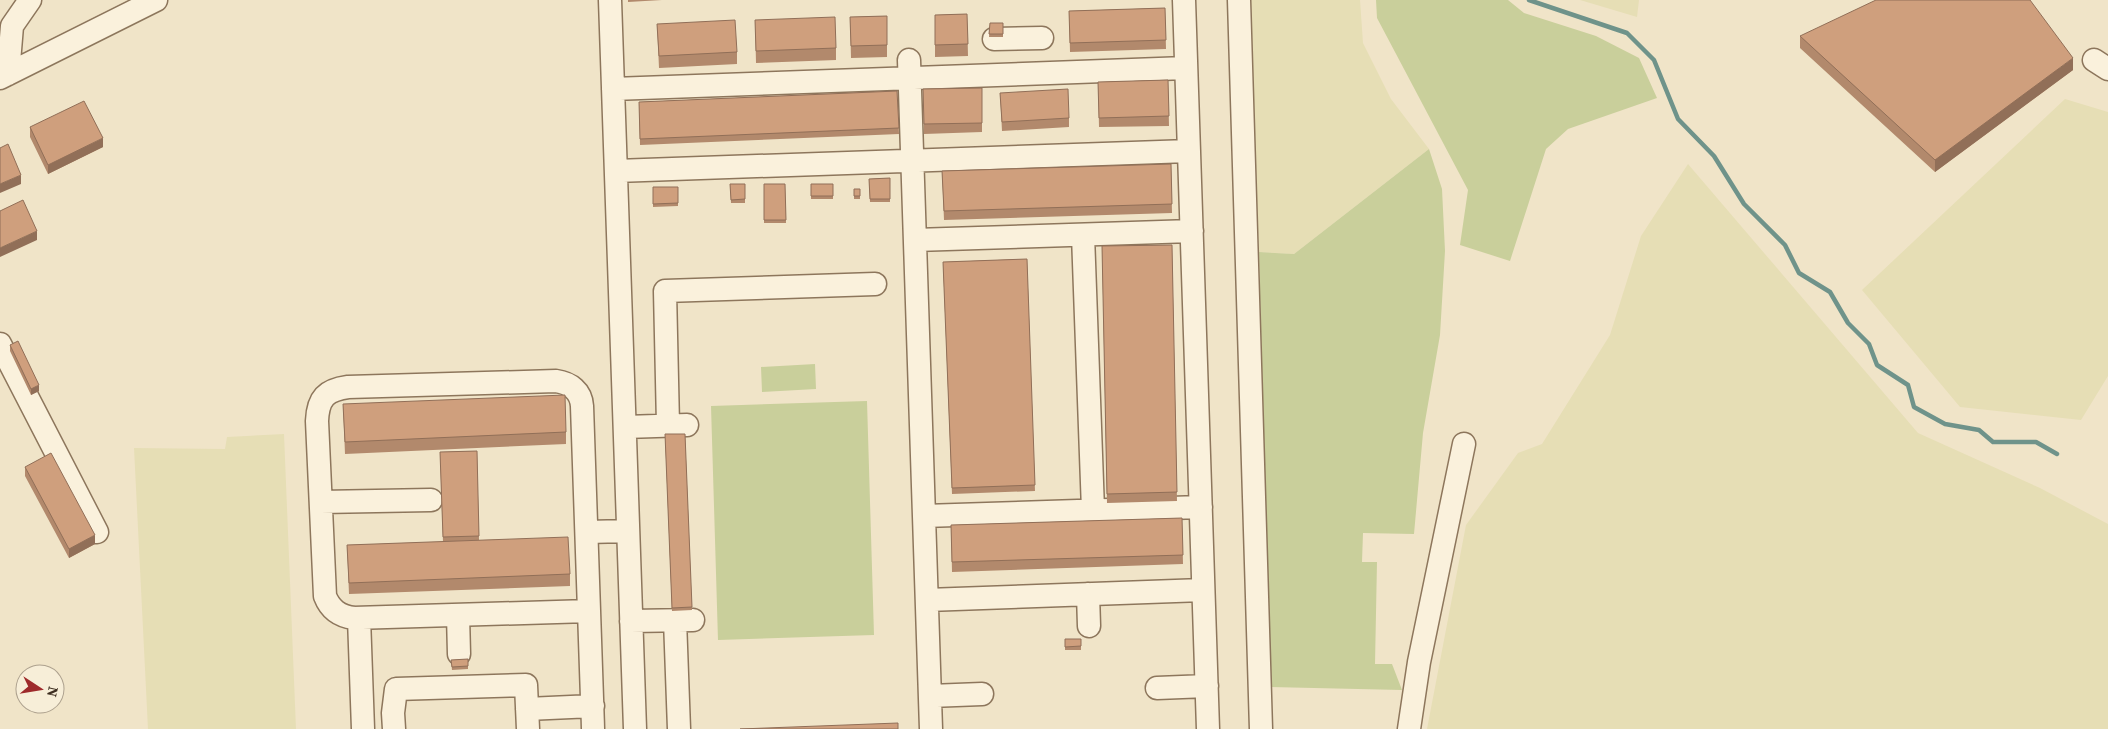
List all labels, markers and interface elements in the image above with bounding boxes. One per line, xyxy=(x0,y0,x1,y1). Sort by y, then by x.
north arrow xyxy=(15,664,65,714)
text: N xyxy=(42,685,64,699)

